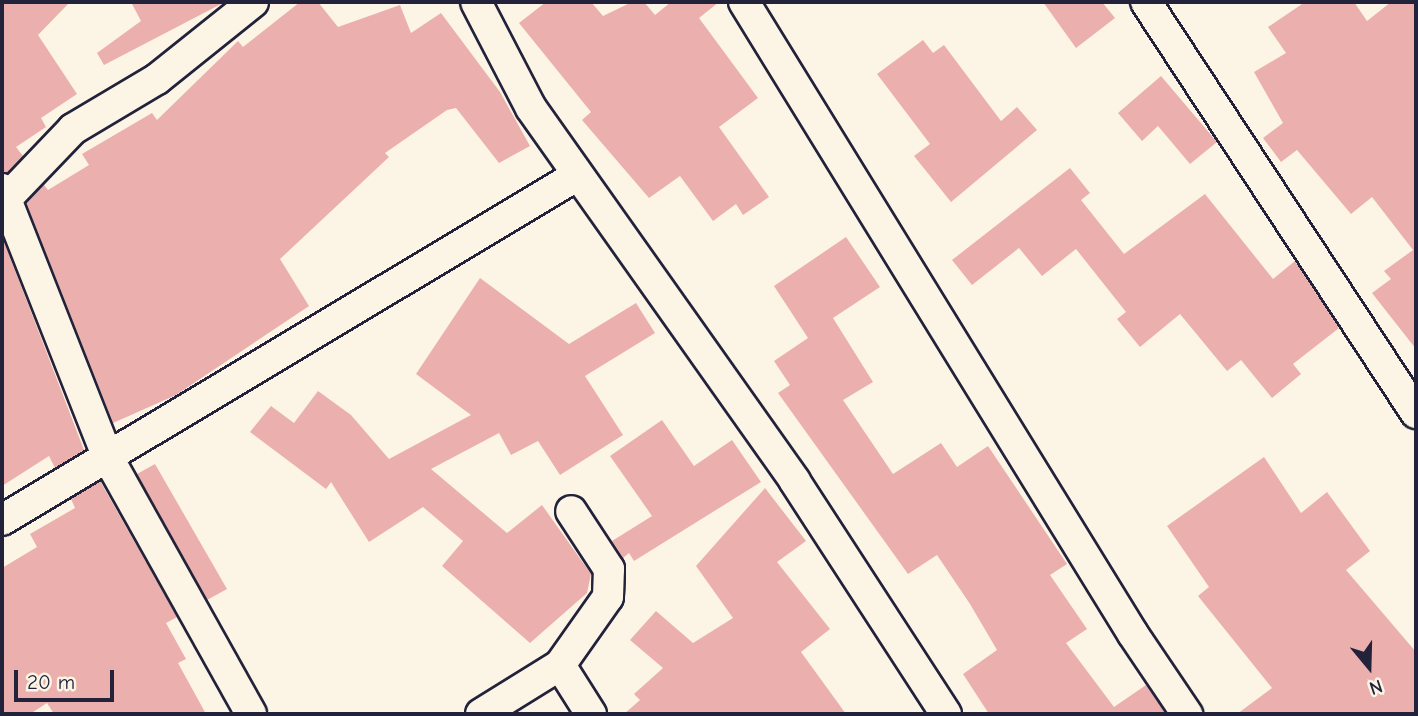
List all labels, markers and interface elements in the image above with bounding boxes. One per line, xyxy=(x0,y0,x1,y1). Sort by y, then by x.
north arrow xyxy=(1334,632,1404,702)
scale bar xyxy=(18,656,117,700)
text: 20 m xyxy=(27,670,75,694)
text: N xyxy=(1366,674,1385,699)

